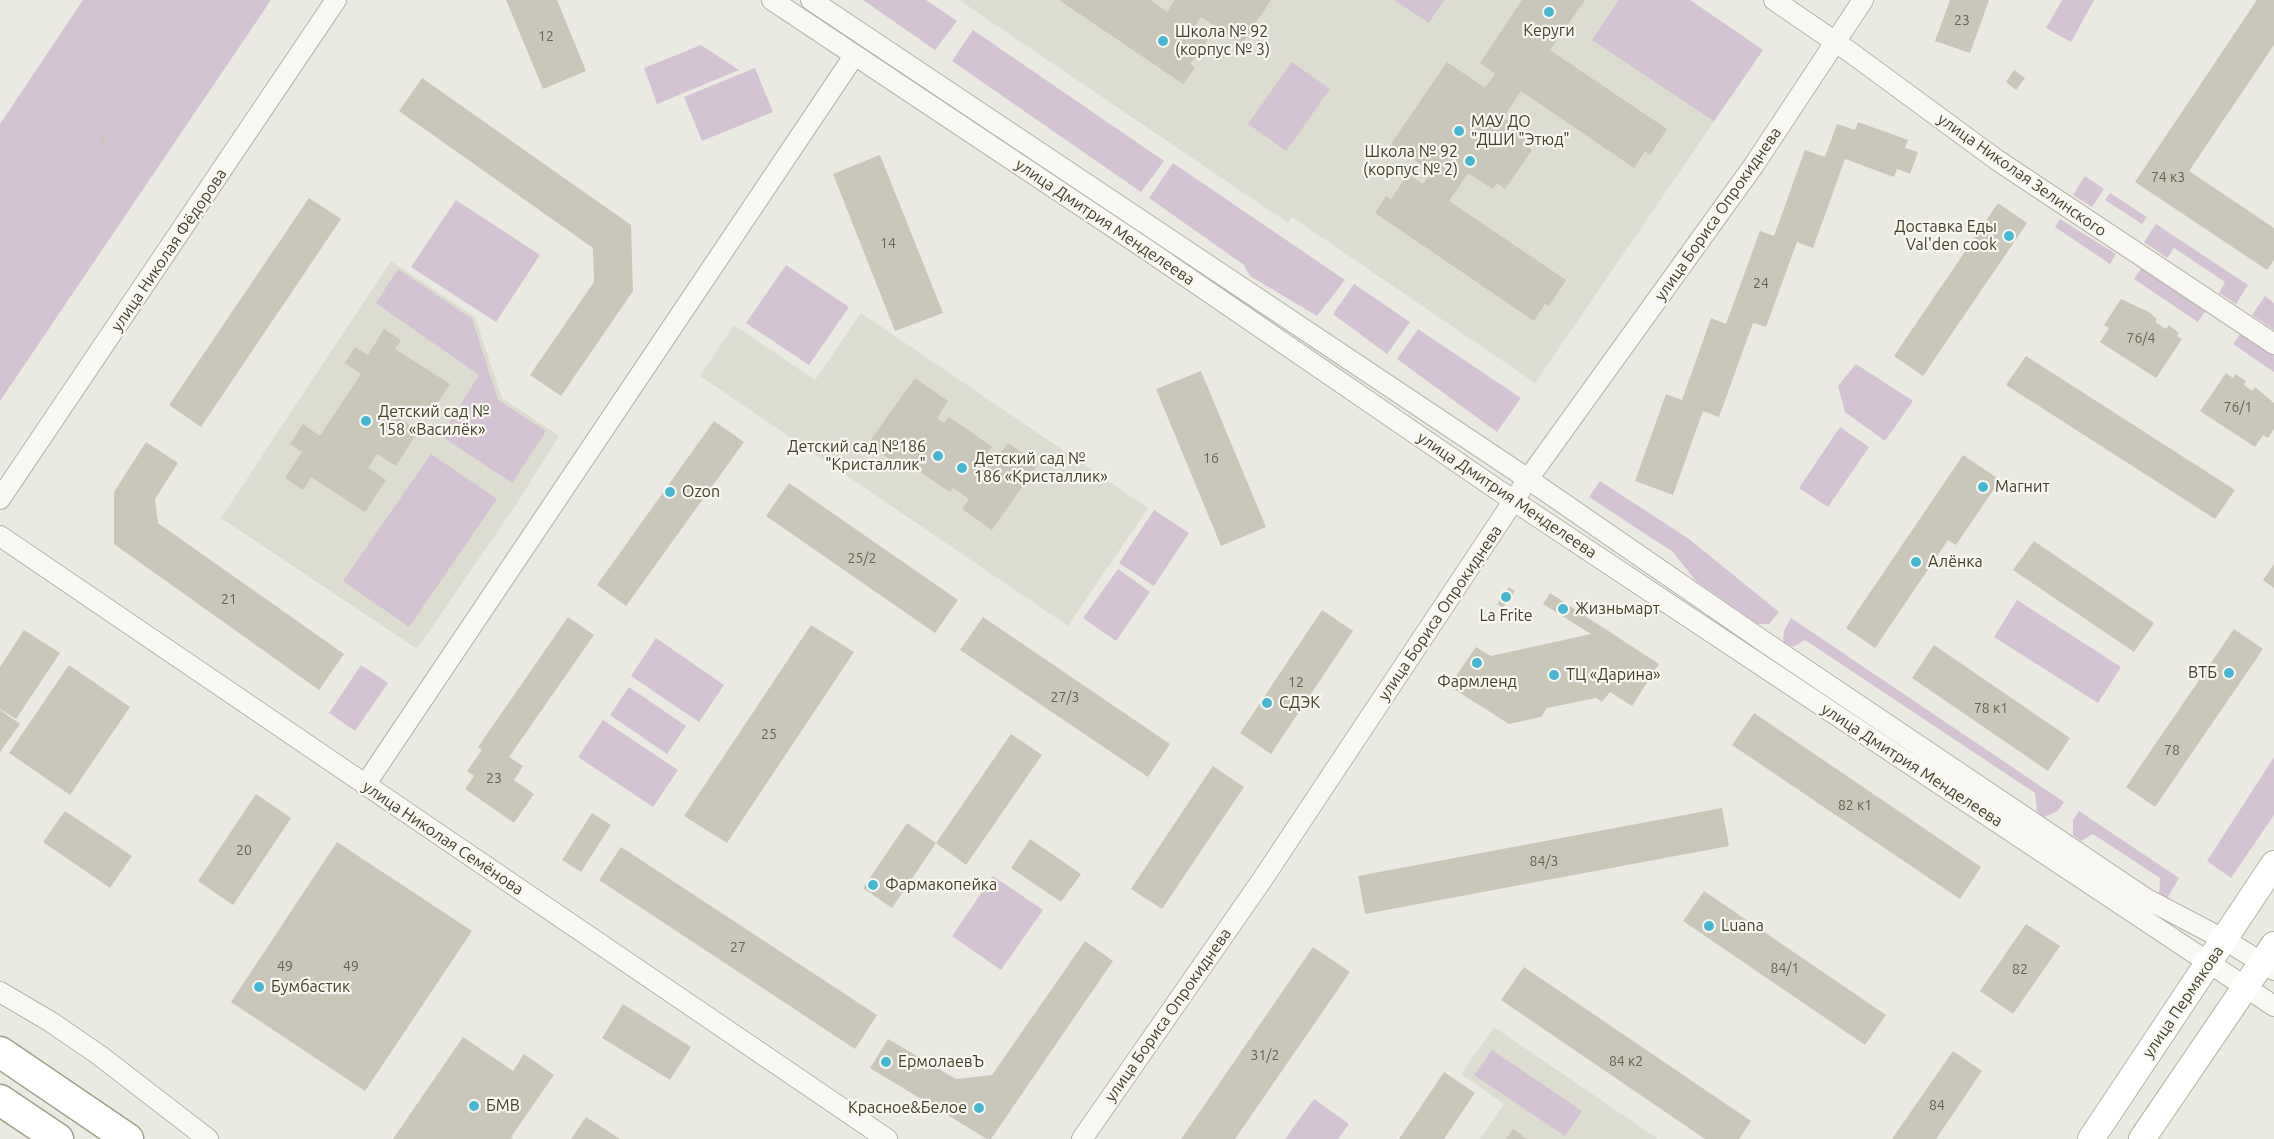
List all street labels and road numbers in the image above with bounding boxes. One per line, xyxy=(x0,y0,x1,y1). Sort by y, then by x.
street label: улица Николая Зелинского xyxy=(1934,109,2110,241)
street label: улица Бориса Опрокиднева xyxy=(1651,124,1785,304)
street label: улица Дмитрия Менделеева xyxy=(1012,155,1198,289)
street label: улица Николая Фёдорова xyxy=(107,165,231,335)
street label: улица Дмитрия Менделеева xyxy=(1414,428,1600,562)
street label: улица Бориса Опрокиднева xyxy=(1374,522,1506,704)
street label: улица Дмитрия Менделеева xyxy=(1818,699,2006,831)
street label: улица Николая Семёнова xyxy=(359,777,527,899)
street label: улица Бориса Опрокиднева xyxy=(1101,925,1235,1105)
street label: улица Пермякова xyxy=(2138,942,2228,1062)

